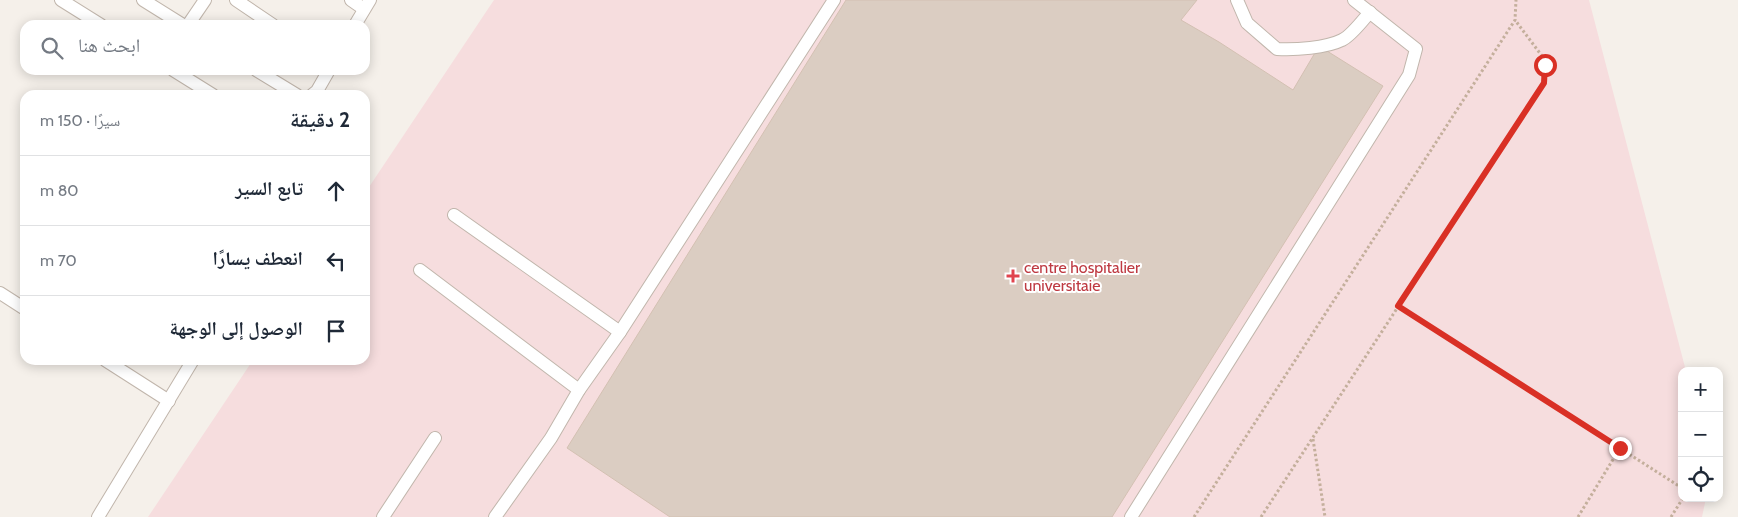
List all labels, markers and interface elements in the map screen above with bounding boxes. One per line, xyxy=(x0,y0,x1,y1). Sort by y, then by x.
search box xyxy=(20,20,370,75)
icon: search xyxy=(38,34,66,62)
text: ابحث هنا xyxy=(78,34,140,57)
route start xyxy=(1534,54,1557,77)
text: 2 دقيقة xyxy=(290,107,350,132)
text: سيرًا · 150 m xyxy=(40,111,120,130)
text: تابع السير xyxy=(235,177,303,200)
icon: ahead xyxy=(322,177,350,205)
text: 80 m xyxy=(40,181,79,200)
text: انعطف يسارًا xyxy=(213,247,303,270)
icon: left xyxy=(322,247,350,275)
text: 70 m xyxy=(40,251,77,270)
place label: centre hospitalier universitaie xyxy=(1024,258,1141,295)
marker: centre hospitalier universitaie xyxy=(1006,269,1020,283)
text: الوصول إلى الوجهة xyxy=(170,317,303,340)
icon: arrive xyxy=(322,317,350,345)
map controls xyxy=(1678,367,1723,502)
button: + xyxy=(1678,367,1723,412)
button: − xyxy=(1678,412,1723,457)
route end xyxy=(1609,437,1632,460)
button: locate xyxy=(1678,457,1723,502)

